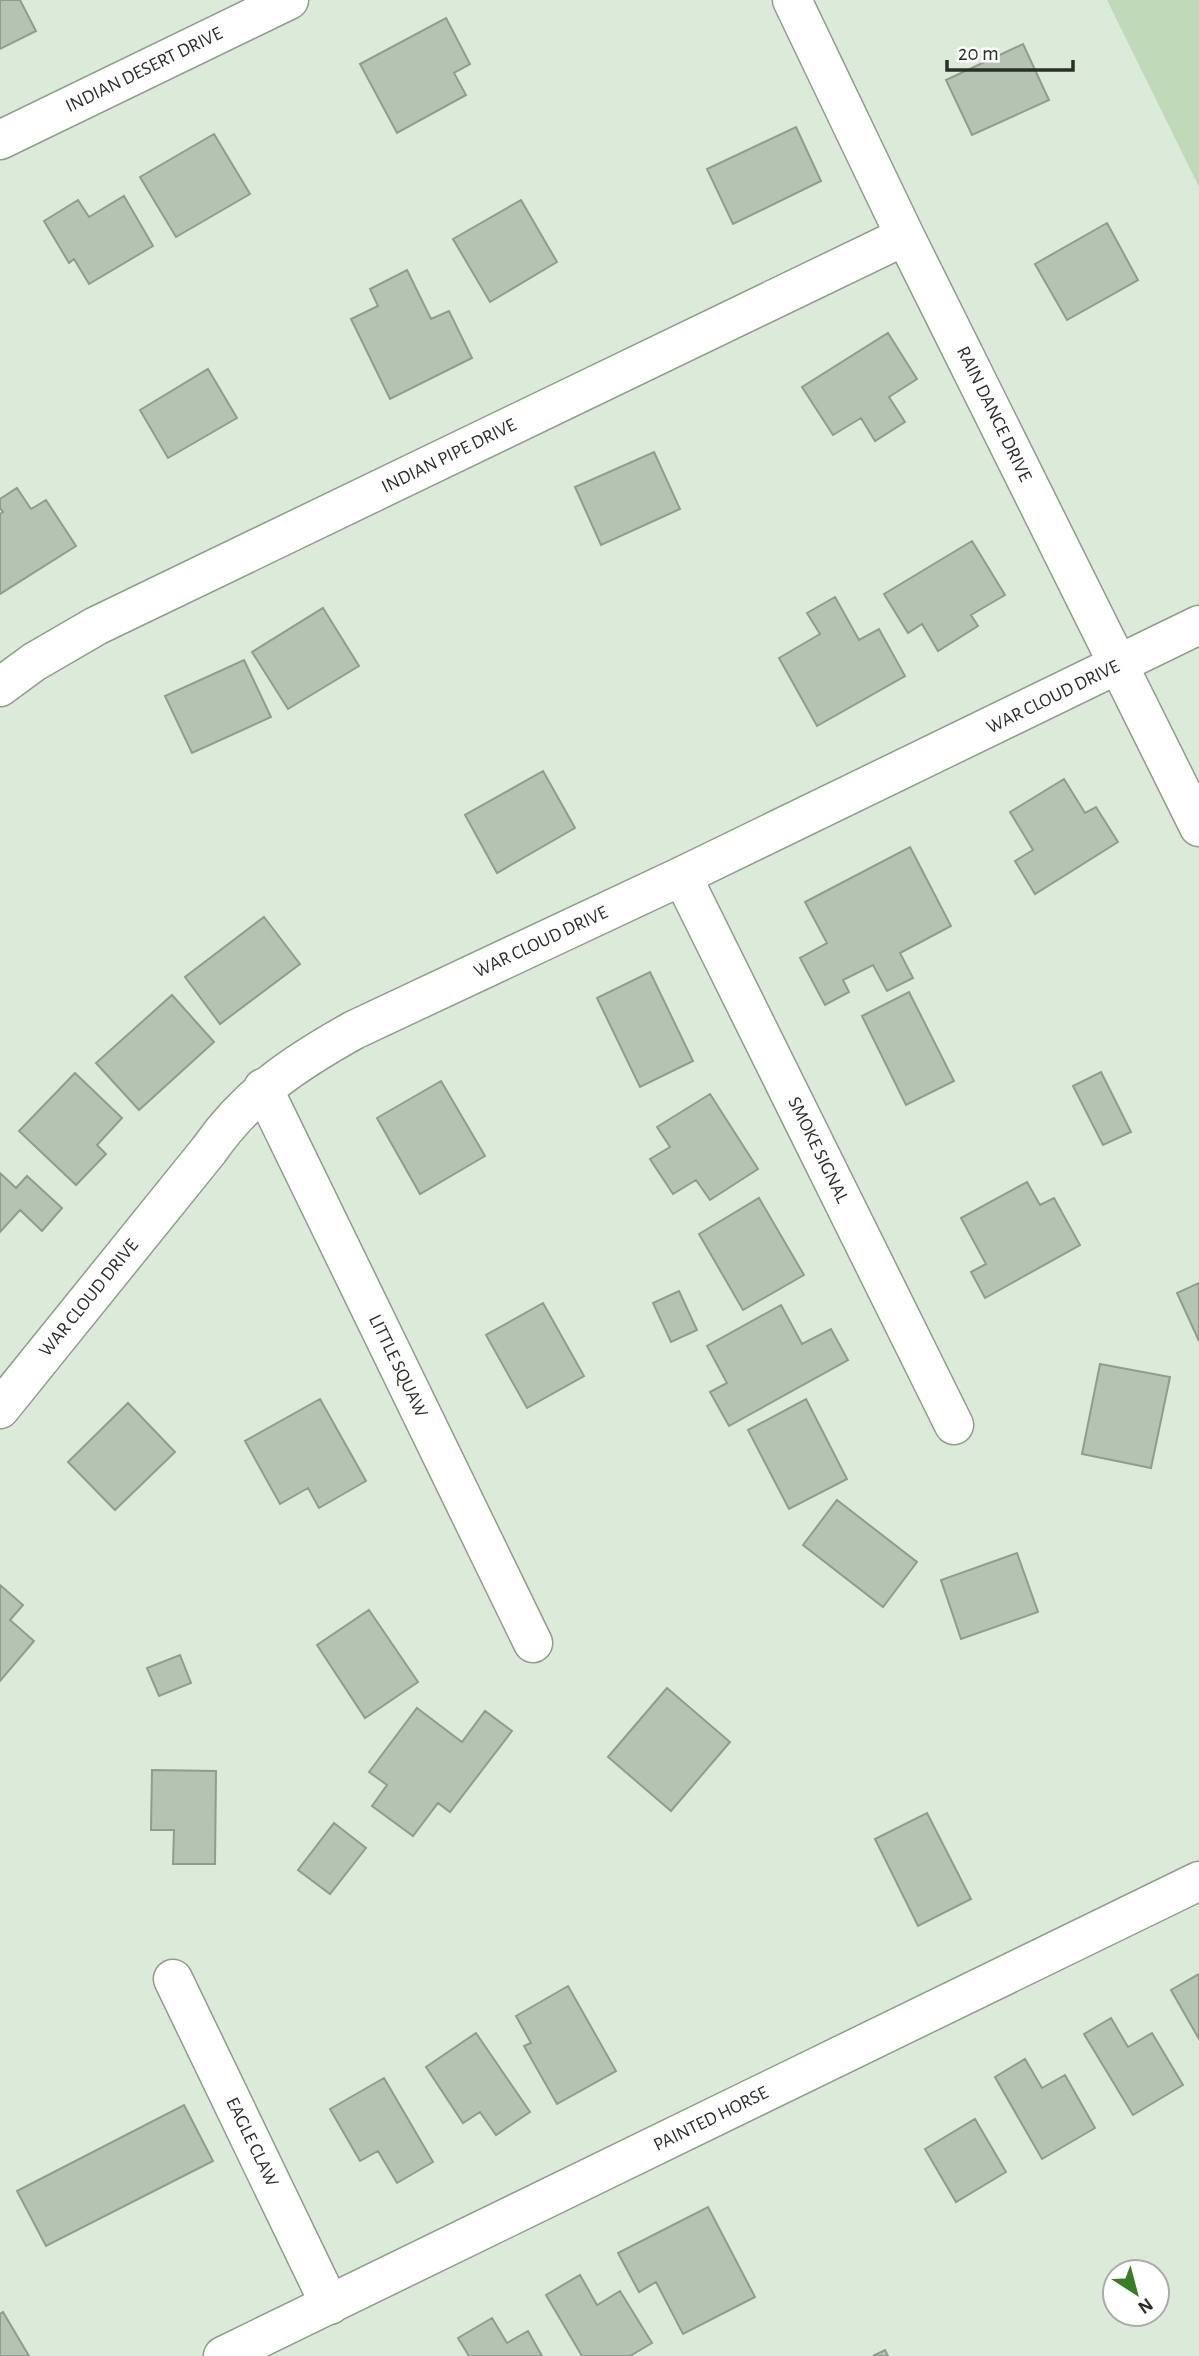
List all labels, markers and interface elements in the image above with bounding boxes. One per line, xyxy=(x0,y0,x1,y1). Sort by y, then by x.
street label: INDIAN DESERT DRIVE xyxy=(63,24,225,116)
scale bar xyxy=(947,28,1073,72)
text: 20 m xyxy=(958,43,999,64)
street label: RAIN DANCE DRIVE xyxy=(953,343,1035,485)
street label: INDIAN PIPE DRIVE xyxy=(379,415,519,497)
street label: WAR CLOUD DRIVE xyxy=(984,657,1122,737)
street label: WAR CLOUD DRIVE xyxy=(471,903,611,981)
street label: SMOKE SIGNAL xyxy=(784,1094,852,1206)
street label: WAR CLOUD DRIVE xyxy=(36,1236,142,1360)
street label: LITTLE SQUAW xyxy=(365,1312,431,1420)
street label: PAINTED HORSE xyxy=(651,2083,771,2155)
street label: EAGLE CLAW xyxy=(222,2094,282,2190)
north arrow xyxy=(1101,2258,1171,2328)
text: N xyxy=(1134,2294,1156,2317)

